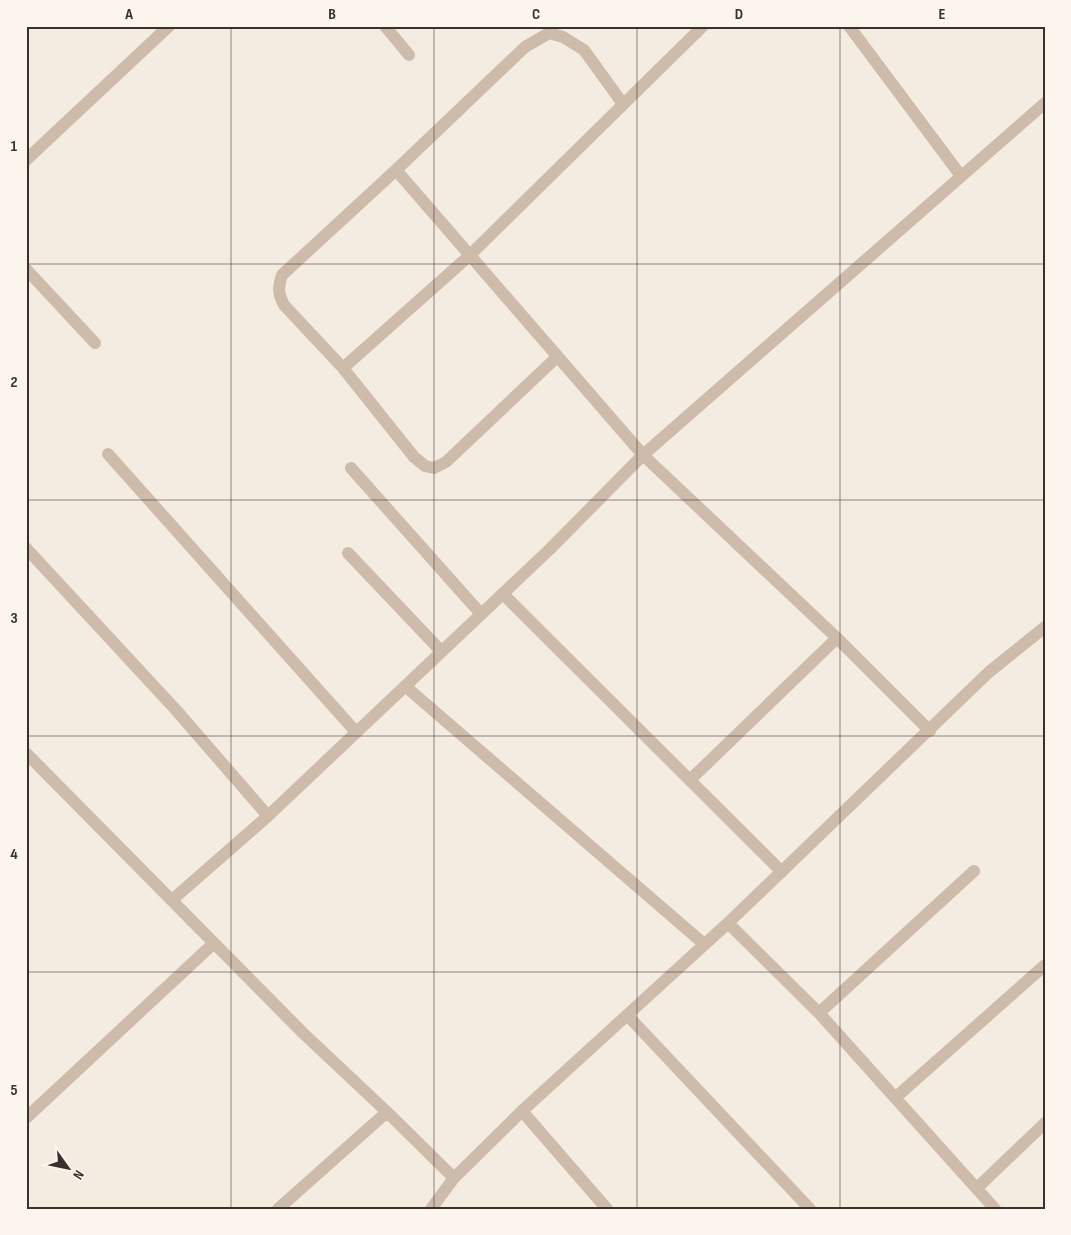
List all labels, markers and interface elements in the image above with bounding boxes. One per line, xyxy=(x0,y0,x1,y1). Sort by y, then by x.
text: A xyxy=(124,5,133,24)
text: B xyxy=(328,5,336,24)
text: C xyxy=(532,5,540,24)
text: D xyxy=(735,5,743,24)
text: E xyxy=(939,5,946,24)
text: 1 xyxy=(11,137,18,156)
text: 2 xyxy=(10,373,18,392)
text: 3 xyxy=(10,609,18,628)
text: 4 xyxy=(10,845,18,864)
text: 5 xyxy=(10,1081,18,1100)
north arrow xyxy=(42,1142,92,1192)
text: N xyxy=(69,1167,88,1183)

